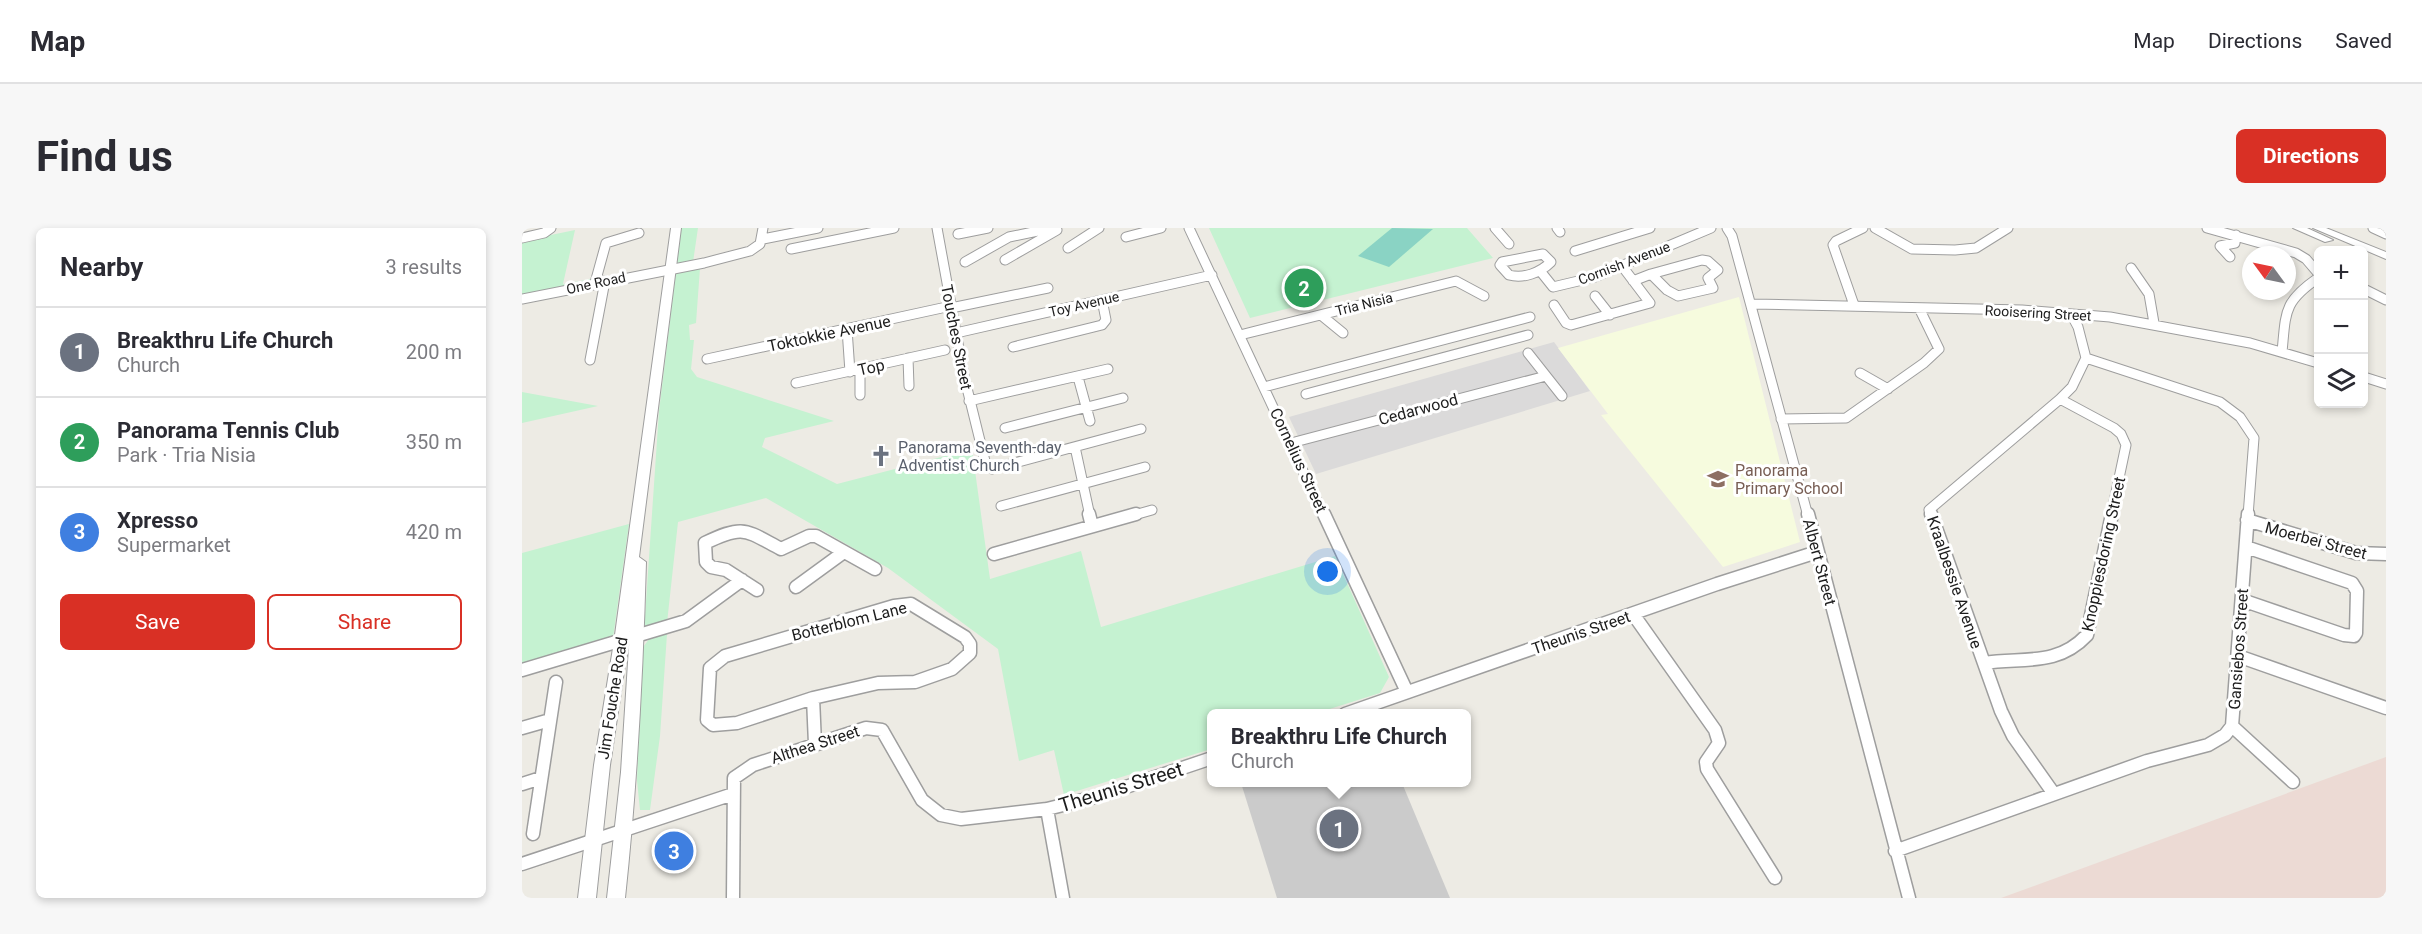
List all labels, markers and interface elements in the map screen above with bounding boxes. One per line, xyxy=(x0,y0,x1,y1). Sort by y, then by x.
text: Map xyxy=(30,25,85,58)
text: Map xyxy=(2133,29,2175,53)
text: Directions xyxy=(2208,29,2302,53)
text: Saved xyxy=(2335,29,2392,53)
button: Directions xyxy=(2236,129,2386,183)
text: Find us xyxy=(36,132,173,181)
street label: Cornish Avenue xyxy=(1576,238,1672,288)
north arrow xyxy=(2242,246,2296,300)
map controls xyxy=(2314,246,2368,408)
button: + xyxy=(2314,246,2368,300)
text: Nearby xyxy=(60,252,143,282)
text: 3 results xyxy=(386,255,462,279)
pin: 2 xyxy=(1284,266,1324,310)
street label: One Road xyxy=(565,269,627,297)
street label: Touches Street xyxy=(937,283,976,391)
street label: Toy Avenue xyxy=(1047,288,1121,320)
street label: Tria Nisia xyxy=(1334,289,1394,319)
button: − xyxy=(2314,300,2368,354)
street label: Rooisering Street xyxy=(1984,302,2092,324)
street label: Toktokkie Avenue xyxy=(766,311,892,356)
text: Breakthru Life Church xyxy=(117,328,333,353)
text: 1 xyxy=(74,340,85,364)
text: 200 m xyxy=(406,340,462,364)
text: Church xyxy=(117,353,180,377)
button: layers xyxy=(2314,354,2368,408)
street label: Top xyxy=(856,355,886,380)
street label: Cedarwood xyxy=(1376,390,1460,429)
street label: Cornelius Street xyxy=(1266,405,1331,516)
text: Panorama Tennis Club xyxy=(117,418,339,443)
text: 2 xyxy=(74,430,85,454)
text: 350 m xyxy=(406,430,462,454)
place label: Panorama Seventh-day Adventist Church xyxy=(898,438,1062,475)
text: Park · Tria Nisia xyxy=(117,443,256,467)
church icon: Panorama Seventh-day Adventist Church xyxy=(869,444,893,468)
place label: Panorama Primary School xyxy=(1735,461,1843,498)
school or university icon: Panorama Primary School xyxy=(1706,467,1730,491)
street label: Knoppiesdoring Street xyxy=(2078,475,2129,633)
text: Xpresso xyxy=(117,508,198,533)
street label: Kraalbessie Avenue xyxy=(1923,513,1986,651)
street label: Albert Street xyxy=(1799,517,1840,608)
street label: Moerbei Street xyxy=(2263,518,2369,563)
text: 3 xyxy=(74,520,85,544)
text: 420 m xyxy=(406,520,462,544)
text: Supermarket xyxy=(117,533,231,557)
your location xyxy=(1313,557,1342,586)
street label: Gansiebos Street xyxy=(2225,588,2252,710)
button: Save xyxy=(60,594,255,650)
button: Share xyxy=(267,594,462,650)
street label: Botterblom Lane xyxy=(790,598,909,645)
street label: Theunis Street xyxy=(1529,607,1633,658)
street label: Jim Fouche Road xyxy=(593,636,632,761)
popup xyxy=(1207,709,1471,787)
street label: Althea Street xyxy=(769,721,862,768)
text: Breakthru Life Church xyxy=(1231,724,1447,749)
text: Church xyxy=(1231,749,1294,773)
street label: Theunis Street xyxy=(1056,757,1186,817)
pin: 1 xyxy=(1320,806,1358,852)
pin: 3 xyxy=(654,828,694,874)

